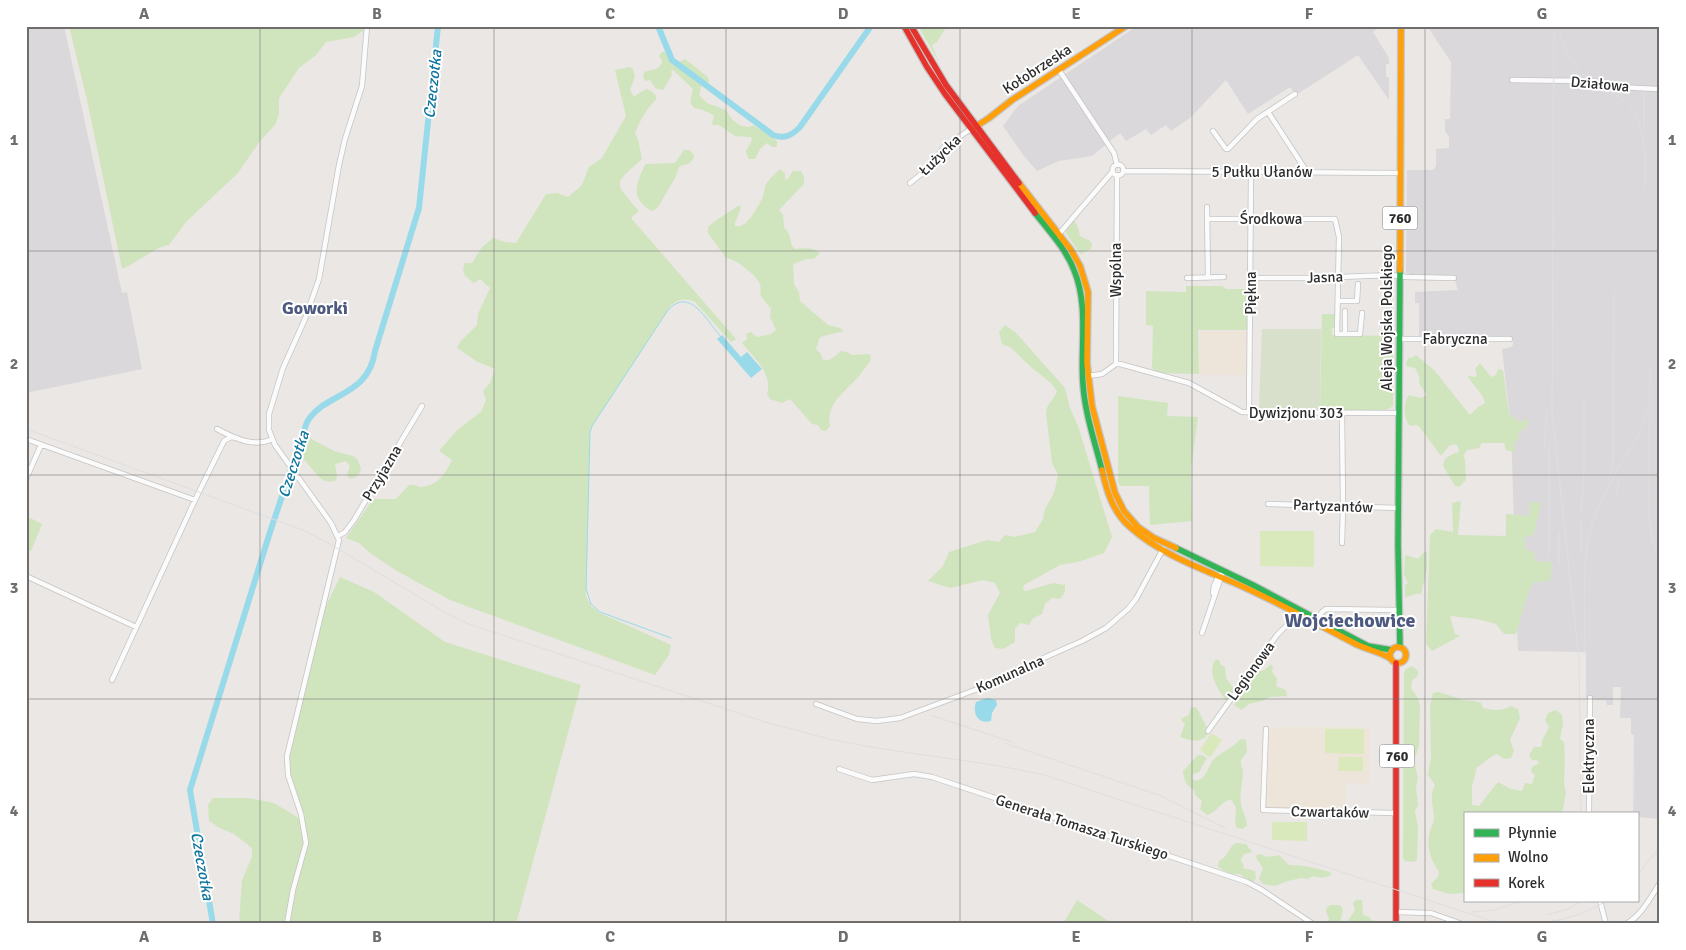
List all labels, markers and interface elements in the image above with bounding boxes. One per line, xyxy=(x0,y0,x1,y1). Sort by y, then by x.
text: A xyxy=(139,4,150,24)
text: B xyxy=(372,4,382,24)
text: C xyxy=(605,4,615,24)
text: D xyxy=(838,4,849,24)
text: E xyxy=(1071,4,1081,24)
text: F xyxy=(1305,4,1314,24)
text: G xyxy=(1537,4,1547,24)
street label: Kołobrzeska xyxy=(999,40,1075,98)
water label: Czeczotka xyxy=(419,48,447,119)
street label: Działowa xyxy=(1570,72,1630,96)
text: 1 xyxy=(10,130,19,150)
text: 1 xyxy=(1668,130,1677,150)
street label: Łużycka xyxy=(915,131,965,179)
street label: 5 Pułku Ułanów xyxy=(1211,163,1313,181)
road number: 760 xyxy=(1382,207,1418,230)
street label: Środkowa xyxy=(1240,209,1302,228)
street label: Wspólna xyxy=(1107,243,1125,297)
street label: Aleja Wojska Polskiego xyxy=(1378,245,1396,391)
street label: Jasna xyxy=(1307,267,1343,287)
street label: Piękna xyxy=(1242,271,1260,315)
district label: Goworki xyxy=(282,297,348,319)
street label: Fabryczna xyxy=(1422,330,1488,348)
text: 2 xyxy=(10,354,18,374)
text: 2 xyxy=(1668,354,1676,374)
street label: Dywizjonu 303 xyxy=(1249,404,1343,422)
water label: Czeczotka xyxy=(274,428,314,500)
street label: Przyjazna xyxy=(358,442,406,504)
street label: Partyzantów xyxy=(1293,496,1373,516)
text: 3 xyxy=(10,578,18,598)
text: 3 xyxy=(1668,578,1676,598)
district label: Wojciechowice xyxy=(1285,608,1416,633)
street label: Legionowa xyxy=(1223,638,1279,704)
street label: Komunalna xyxy=(973,651,1047,697)
street label: Elektryczna xyxy=(1580,718,1598,794)
road number: 760 xyxy=(1380,744,1414,768)
street label: Generała Tomasza Turskiego xyxy=(993,791,1171,864)
text: 4 xyxy=(10,801,19,821)
text: 4 xyxy=(1668,801,1677,821)
street label: Czwartaków xyxy=(1291,802,1370,822)
legend xyxy=(1464,812,1638,902)
text: Płynnie xyxy=(1508,824,1557,842)
water label: Czeczotka xyxy=(186,830,218,903)
text: Wolno xyxy=(1508,848,1549,866)
text: Korek xyxy=(1508,874,1545,892)
text: A xyxy=(139,927,150,947)
text: B xyxy=(372,927,382,947)
text: C xyxy=(605,927,615,947)
text: D xyxy=(838,927,849,947)
text: E xyxy=(1071,927,1081,947)
text: F xyxy=(1305,927,1314,947)
text: G xyxy=(1537,927,1547,947)

